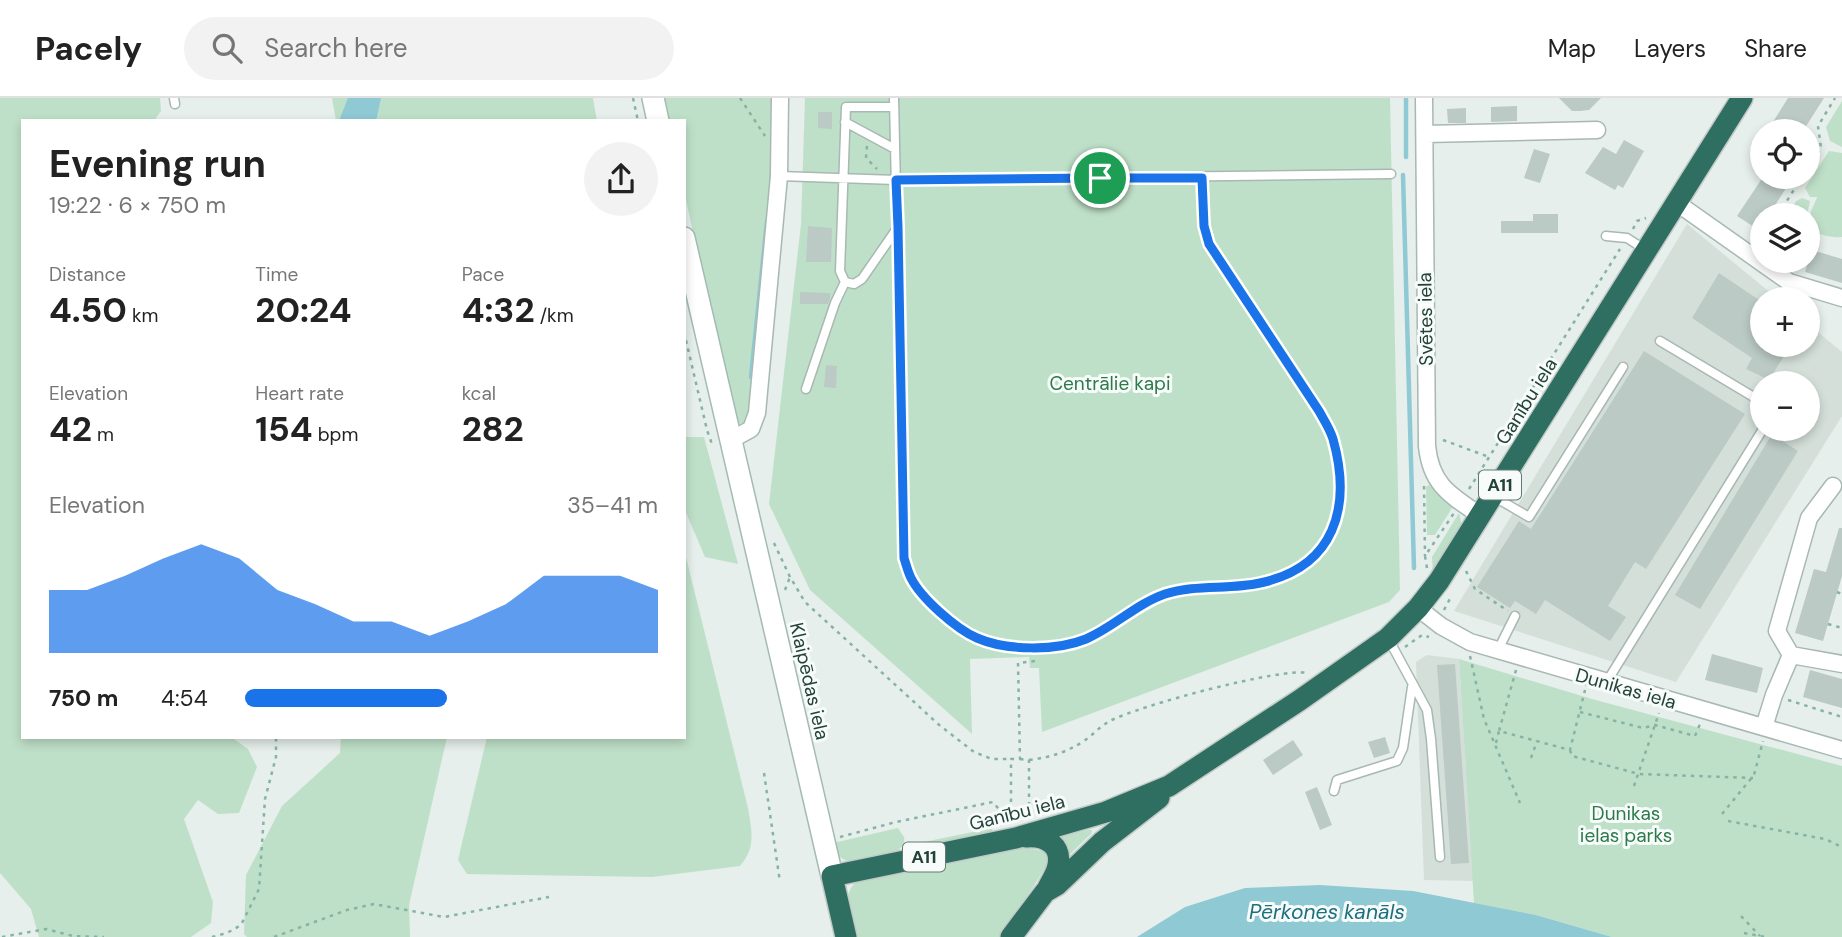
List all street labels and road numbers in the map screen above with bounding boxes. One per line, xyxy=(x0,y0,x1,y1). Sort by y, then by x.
street label: Svētes iela xyxy=(1412,272,1439,366)
street label: Ganību iela xyxy=(1490,353,1563,449)
road number: A11 xyxy=(1479,470,1521,500)
street label: Klaipēdas iela xyxy=(784,620,835,742)
street label: Dunikas iela xyxy=(1573,662,1679,715)
street label: Ganību iela xyxy=(967,789,1068,836)
road number: A11 xyxy=(903,842,945,872)

